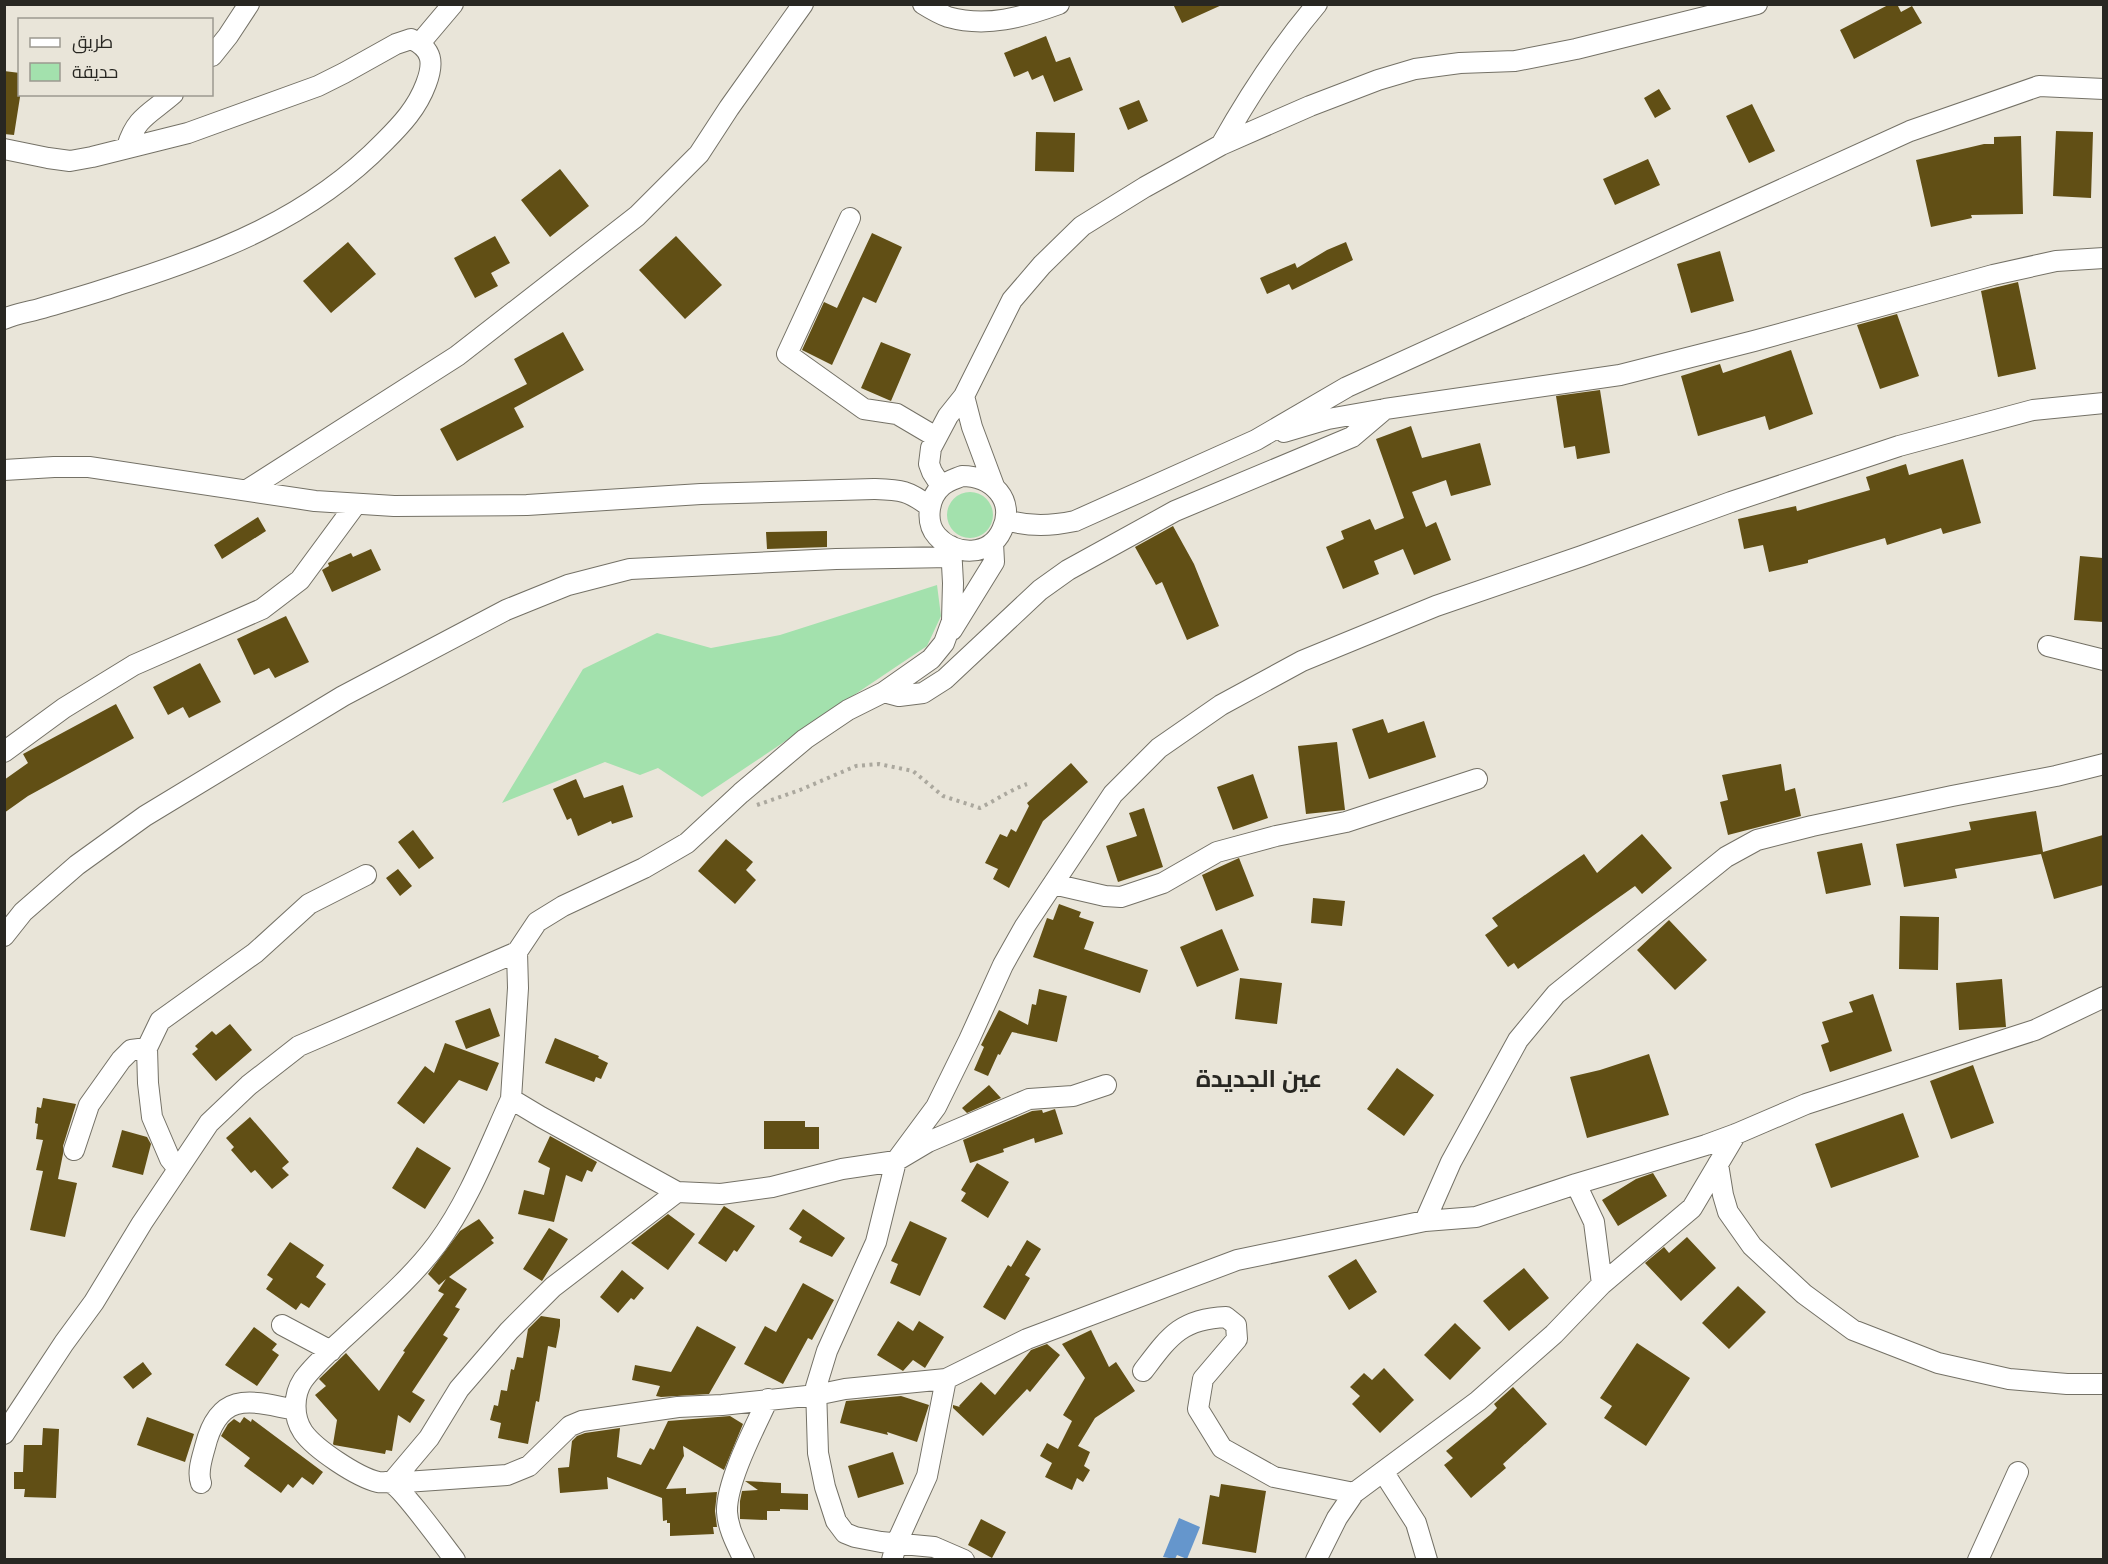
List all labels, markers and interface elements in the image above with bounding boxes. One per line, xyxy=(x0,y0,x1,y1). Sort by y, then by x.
legend xyxy=(18,18,213,96)
text: طريق xyxy=(72,30,113,54)
text: حديقة xyxy=(72,60,118,82)
district label: عين الجديدة xyxy=(1196,1063,1322,1093)

